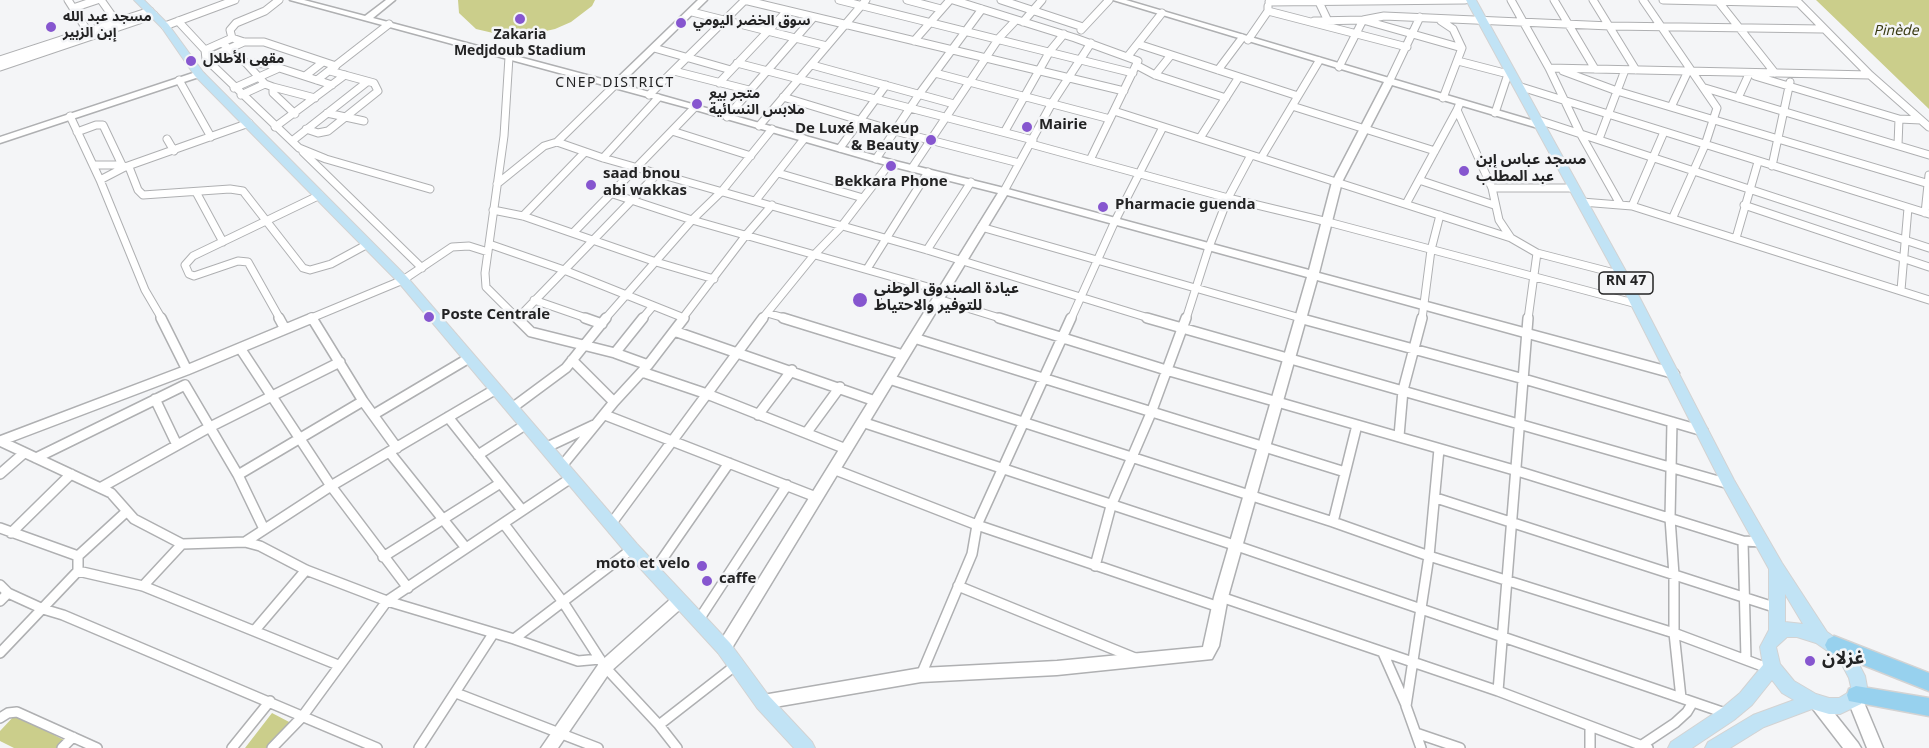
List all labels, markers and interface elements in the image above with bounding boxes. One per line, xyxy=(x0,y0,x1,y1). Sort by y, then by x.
place label: مسجد عبد الله إبن الزبير xyxy=(63,11,152,44)
marker: Zakaria Medjdoub Stadium xyxy=(513,12,527,26)
place label: سوق الخضر اليومي xyxy=(693,15,810,31)
marker: سوق الخضر اليومي xyxy=(674,16,688,30)
marker: مسجد عبد الله إبن الزبير xyxy=(44,20,58,34)
park label: Pinède xyxy=(1873,25,1919,41)
place label: Zakaria Medjdoub Stadium xyxy=(454,29,586,62)
place label: مقهى الأطلال xyxy=(203,53,284,69)
marker: مقهى الأطلال xyxy=(184,54,198,68)
district label: CNEP DISTRICT xyxy=(555,77,675,93)
place label: متجر بيع ملابس النسائية xyxy=(709,88,805,120)
marker: متجر بيع ملابس النسائية xyxy=(690,97,704,111)
place label: Mairie xyxy=(1039,118,1087,136)
marker: Mairie xyxy=(1020,120,1034,134)
place label: De Luxé Makeup & Beauty xyxy=(795,122,919,157)
marker: De Luxé Makeup & Beauty xyxy=(924,133,938,147)
place label: مسجد عباس إبن عبد المطلب xyxy=(1476,153,1587,188)
marker: Bekkara Phone xyxy=(884,159,898,173)
marker: مسجد عباس إبن عبد المطلب xyxy=(1457,164,1471,178)
place label: saad bnou abi wakkas xyxy=(603,167,687,202)
place label: Bekkara Phone xyxy=(834,175,948,193)
marker: saad bnou abi wakkas xyxy=(584,178,598,192)
place label: Pharmacie guenda xyxy=(1115,198,1256,216)
marker: Pharmacie guenda xyxy=(1096,200,1110,214)
road number: RN 47 xyxy=(1599,272,1653,294)
place label: عيادة الصندوق الوطني للتوفير والاحتياط xyxy=(874,282,1019,317)
marker: عيادة الصندوق الوطني للتوفير والاحتياط xyxy=(851,291,869,309)
place label: Poste Centrale xyxy=(441,308,550,326)
marker: Poste Centrale xyxy=(422,310,436,324)
place label: moto et velo xyxy=(596,557,690,575)
marker: moto et velo xyxy=(695,559,709,573)
place label: caffe xyxy=(719,572,756,590)
marker: caffe xyxy=(700,574,714,588)
place label: غزلان xyxy=(1822,650,1864,672)
marker: غزلان xyxy=(1803,654,1817,668)

